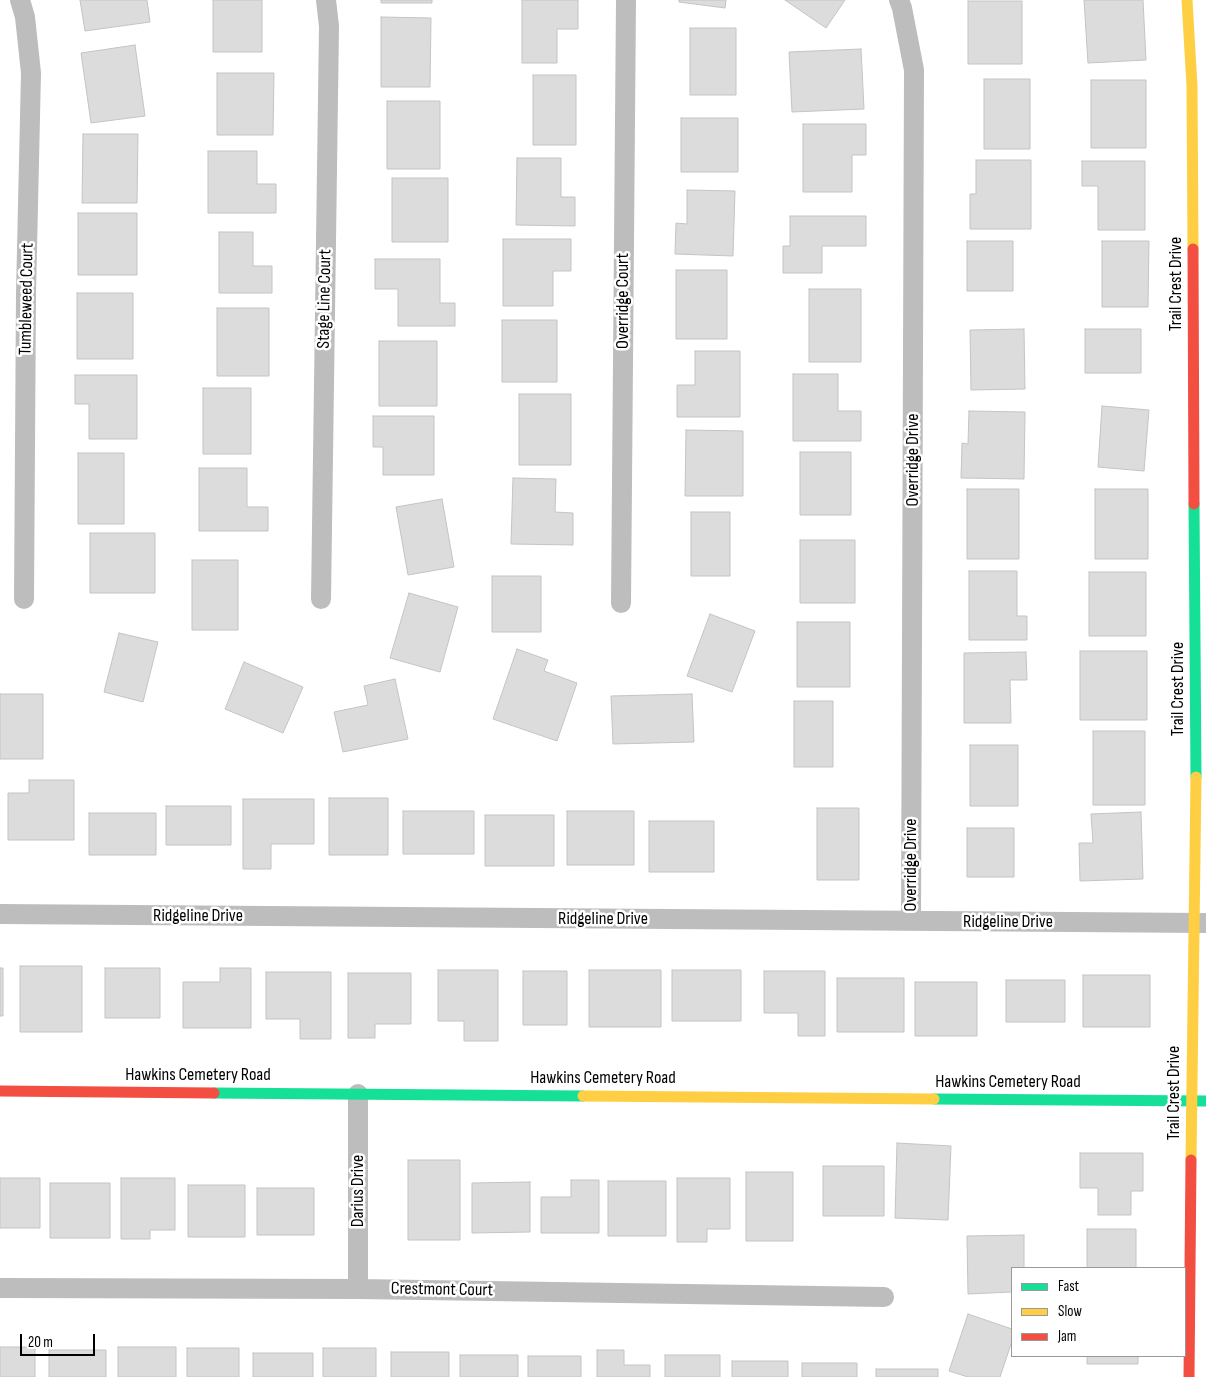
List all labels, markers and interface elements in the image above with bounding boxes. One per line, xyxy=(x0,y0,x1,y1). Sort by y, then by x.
street label: Trail Crest Drive xyxy=(1165,237,1187,331)
street label: Tumbleweed Court xyxy=(15,243,39,355)
street label: Stage Line Court xyxy=(313,249,337,349)
street label: Overridge Court xyxy=(612,253,634,349)
street label: Overridge Drive xyxy=(902,414,924,506)
street label: Trail Crest Drive xyxy=(1167,642,1189,736)
street label: Overridge Drive xyxy=(900,819,922,911)
street label: Ridgeline Drive xyxy=(153,905,243,927)
street label: Ridgeline Drive xyxy=(558,908,648,930)
street label: Ridgeline Drive xyxy=(963,911,1053,933)
street label: Trail Crest Drive xyxy=(1163,1046,1185,1140)
street label: Hawkins Cemetery Road xyxy=(125,1064,271,1086)
street label: Hawkins Cemetery Road xyxy=(530,1067,676,1089)
street label: Hawkins Cemetery Road xyxy=(935,1071,1081,1093)
street label: Darius Drive xyxy=(347,1155,369,1227)
legend xyxy=(1011,1267,1186,1357)
text: Fast xyxy=(1058,1277,1079,1296)
street label: Crestmont Court xyxy=(391,1278,493,1302)
text: Slow xyxy=(1058,1302,1082,1321)
scale bar xyxy=(22,1324,98,1356)
text: Jam xyxy=(1058,1327,1076,1346)
text: 20 m xyxy=(28,1333,53,1352)

